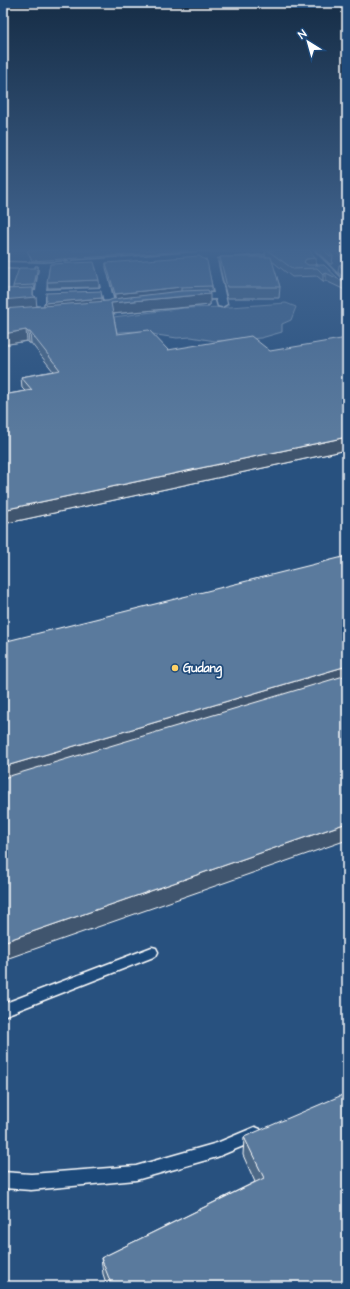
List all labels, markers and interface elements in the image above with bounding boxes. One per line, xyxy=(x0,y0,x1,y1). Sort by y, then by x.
north arrow xyxy=(288,22,328,62)
text: N xyxy=(295,26,310,42)
place label: Gudang xyxy=(183,660,223,679)
marker: Gudang xyxy=(170,663,180,673)

